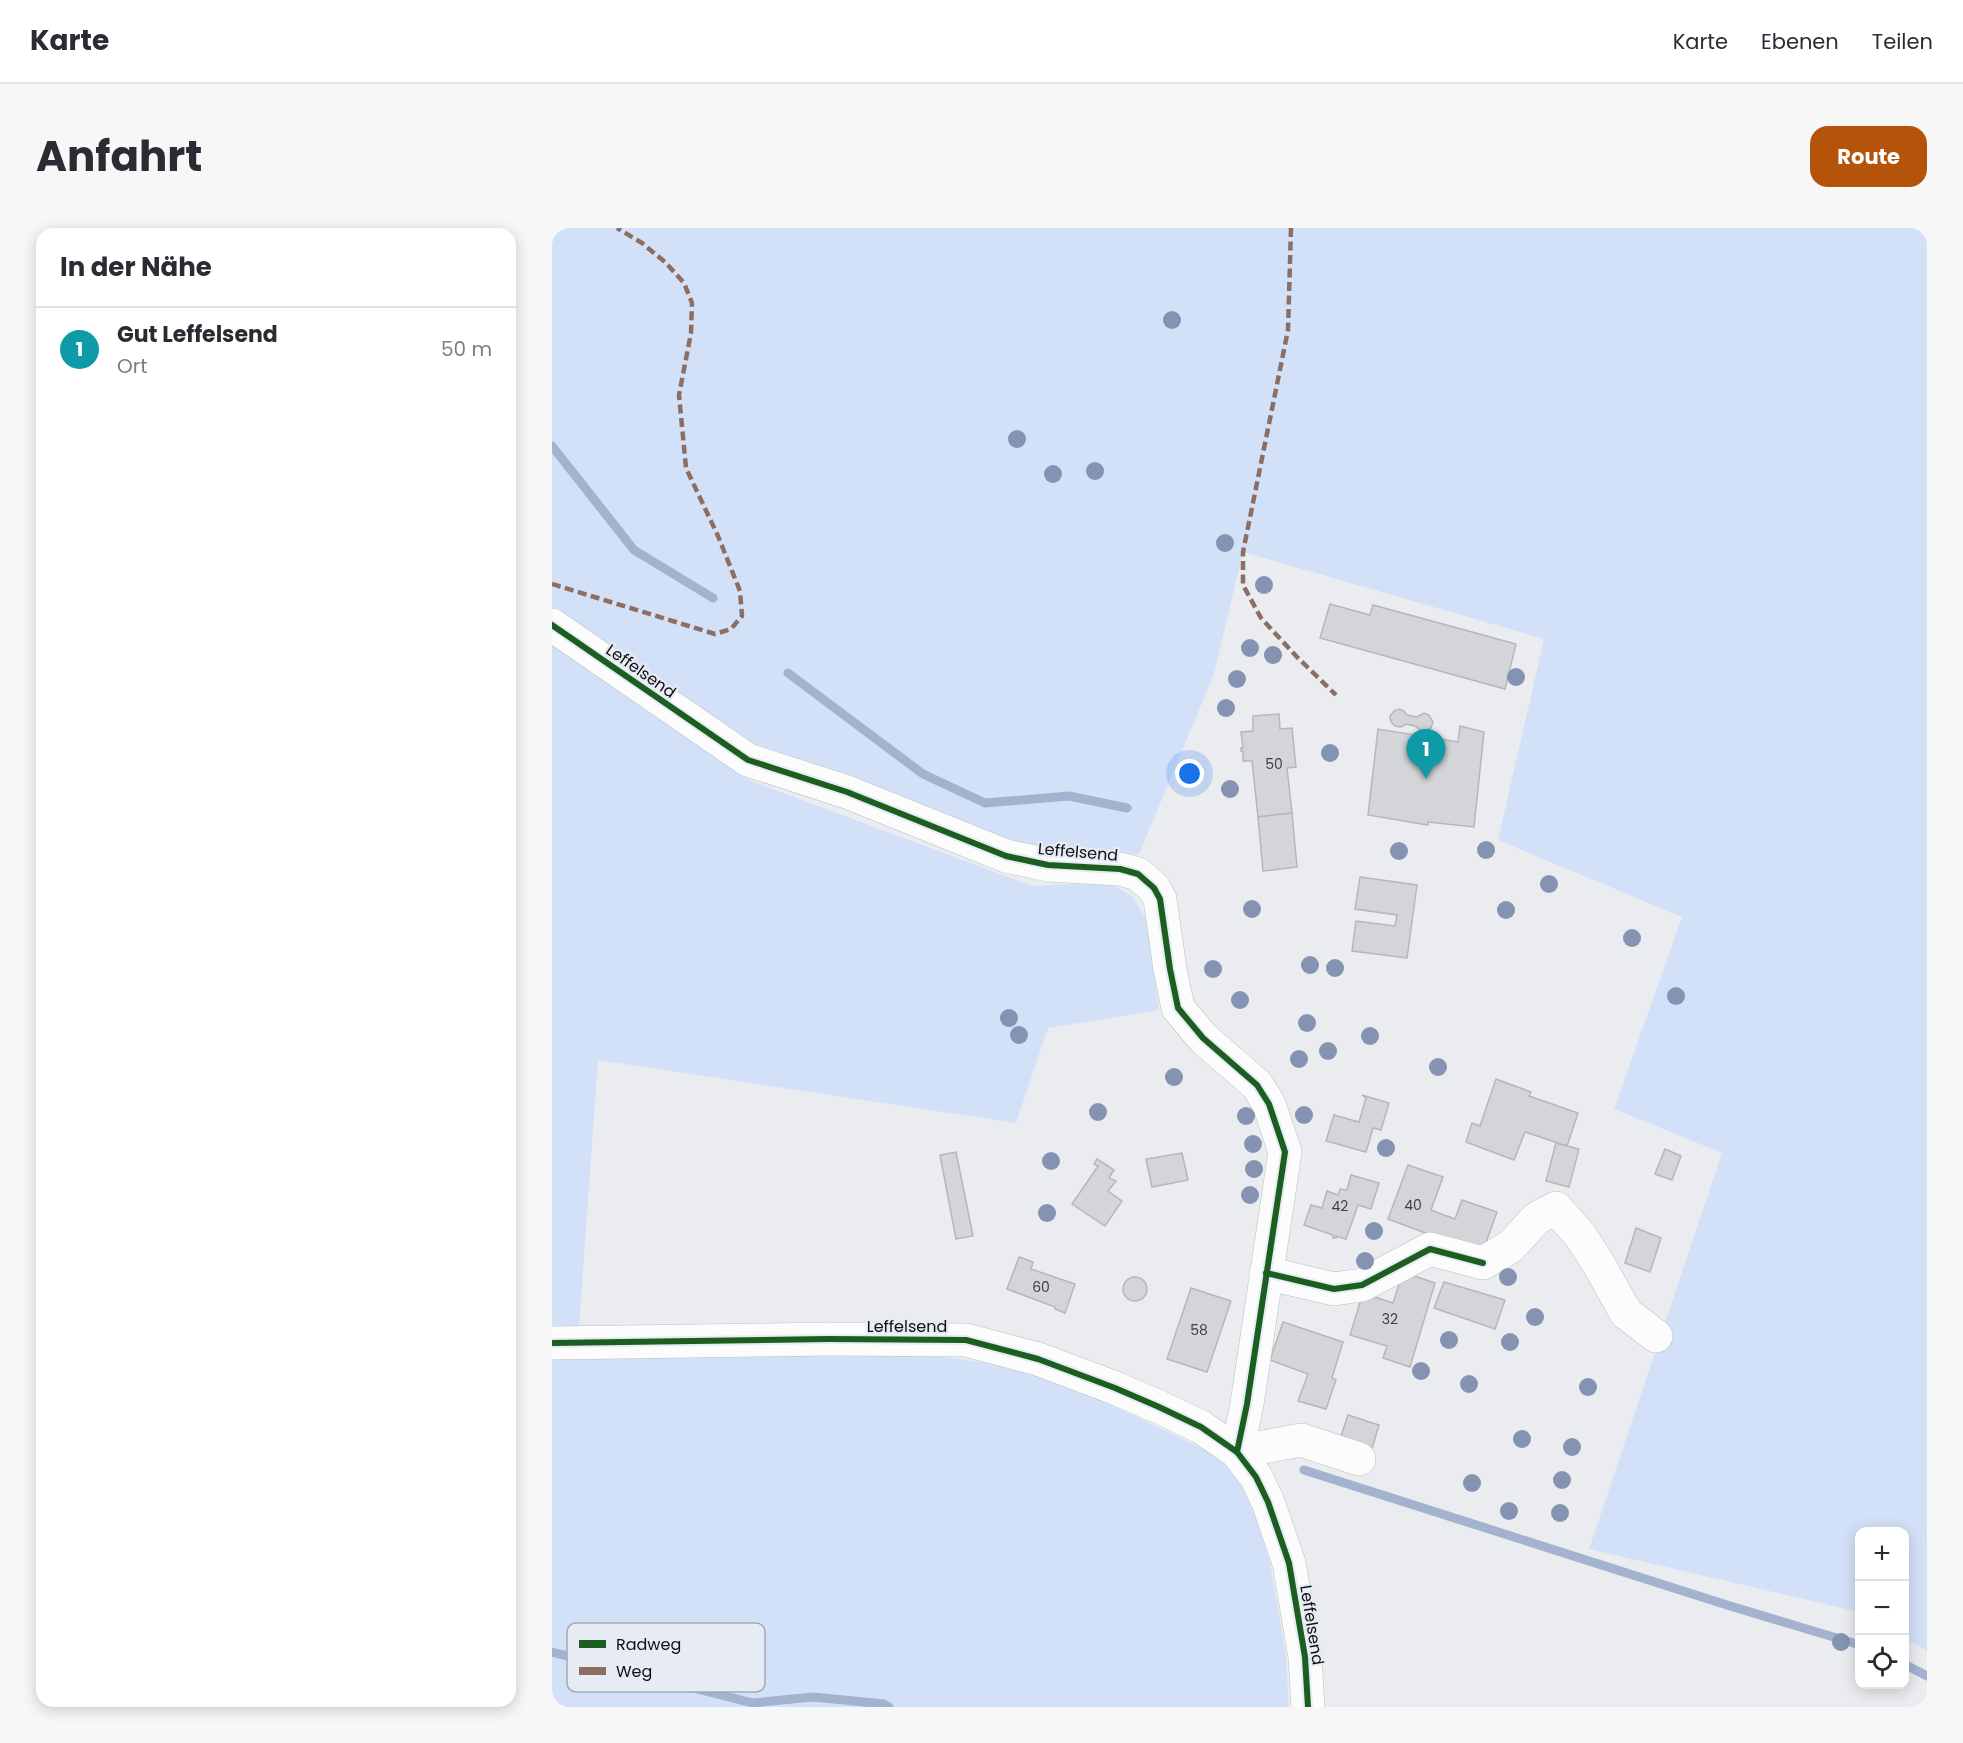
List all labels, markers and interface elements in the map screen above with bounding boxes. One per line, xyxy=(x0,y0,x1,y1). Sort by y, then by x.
text: Karte xyxy=(30,21,109,60)
text: Karte xyxy=(1673,27,1728,56)
text: Ebenen xyxy=(1761,27,1839,56)
text: Teilen xyxy=(1872,27,1933,56)
button: Route xyxy=(1810,126,1927,187)
text: Anfahrt xyxy=(36,127,202,186)
text: In der Nähe xyxy=(60,249,212,285)
text: Gut Leffelsend xyxy=(117,319,278,350)
text: 1 xyxy=(76,335,83,363)
text: 50 m xyxy=(441,335,492,363)
text: Ort xyxy=(117,352,147,380)
street label: Leffelsend xyxy=(601,638,681,704)
pin: 1 xyxy=(1406,730,1446,779)
house number: 50 xyxy=(1265,754,1283,774)
your location xyxy=(1175,759,1204,788)
street label: Leffelsend xyxy=(1037,837,1119,867)
house number: 40 xyxy=(1404,1195,1422,1215)
house number: 42 xyxy=(1332,1196,1348,1216)
house number: 60 xyxy=(1032,1277,1050,1297)
house number: 32 xyxy=(1382,1309,1398,1329)
street label: Leffelsend xyxy=(867,1315,947,1338)
house number: 58 xyxy=(1190,1320,1208,1340)
map controls xyxy=(1855,1527,1909,1689)
button: + xyxy=(1855,1527,1909,1581)
button: − xyxy=(1855,1581,1909,1635)
street label: Leffelsend xyxy=(1294,1583,1330,1667)
legend xyxy=(567,1623,765,1692)
text: Radweg xyxy=(616,1633,681,1656)
button: locate xyxy=(1855,1635,1909,1689)
text: Weg xyxy=(616,1660,652,1683)

